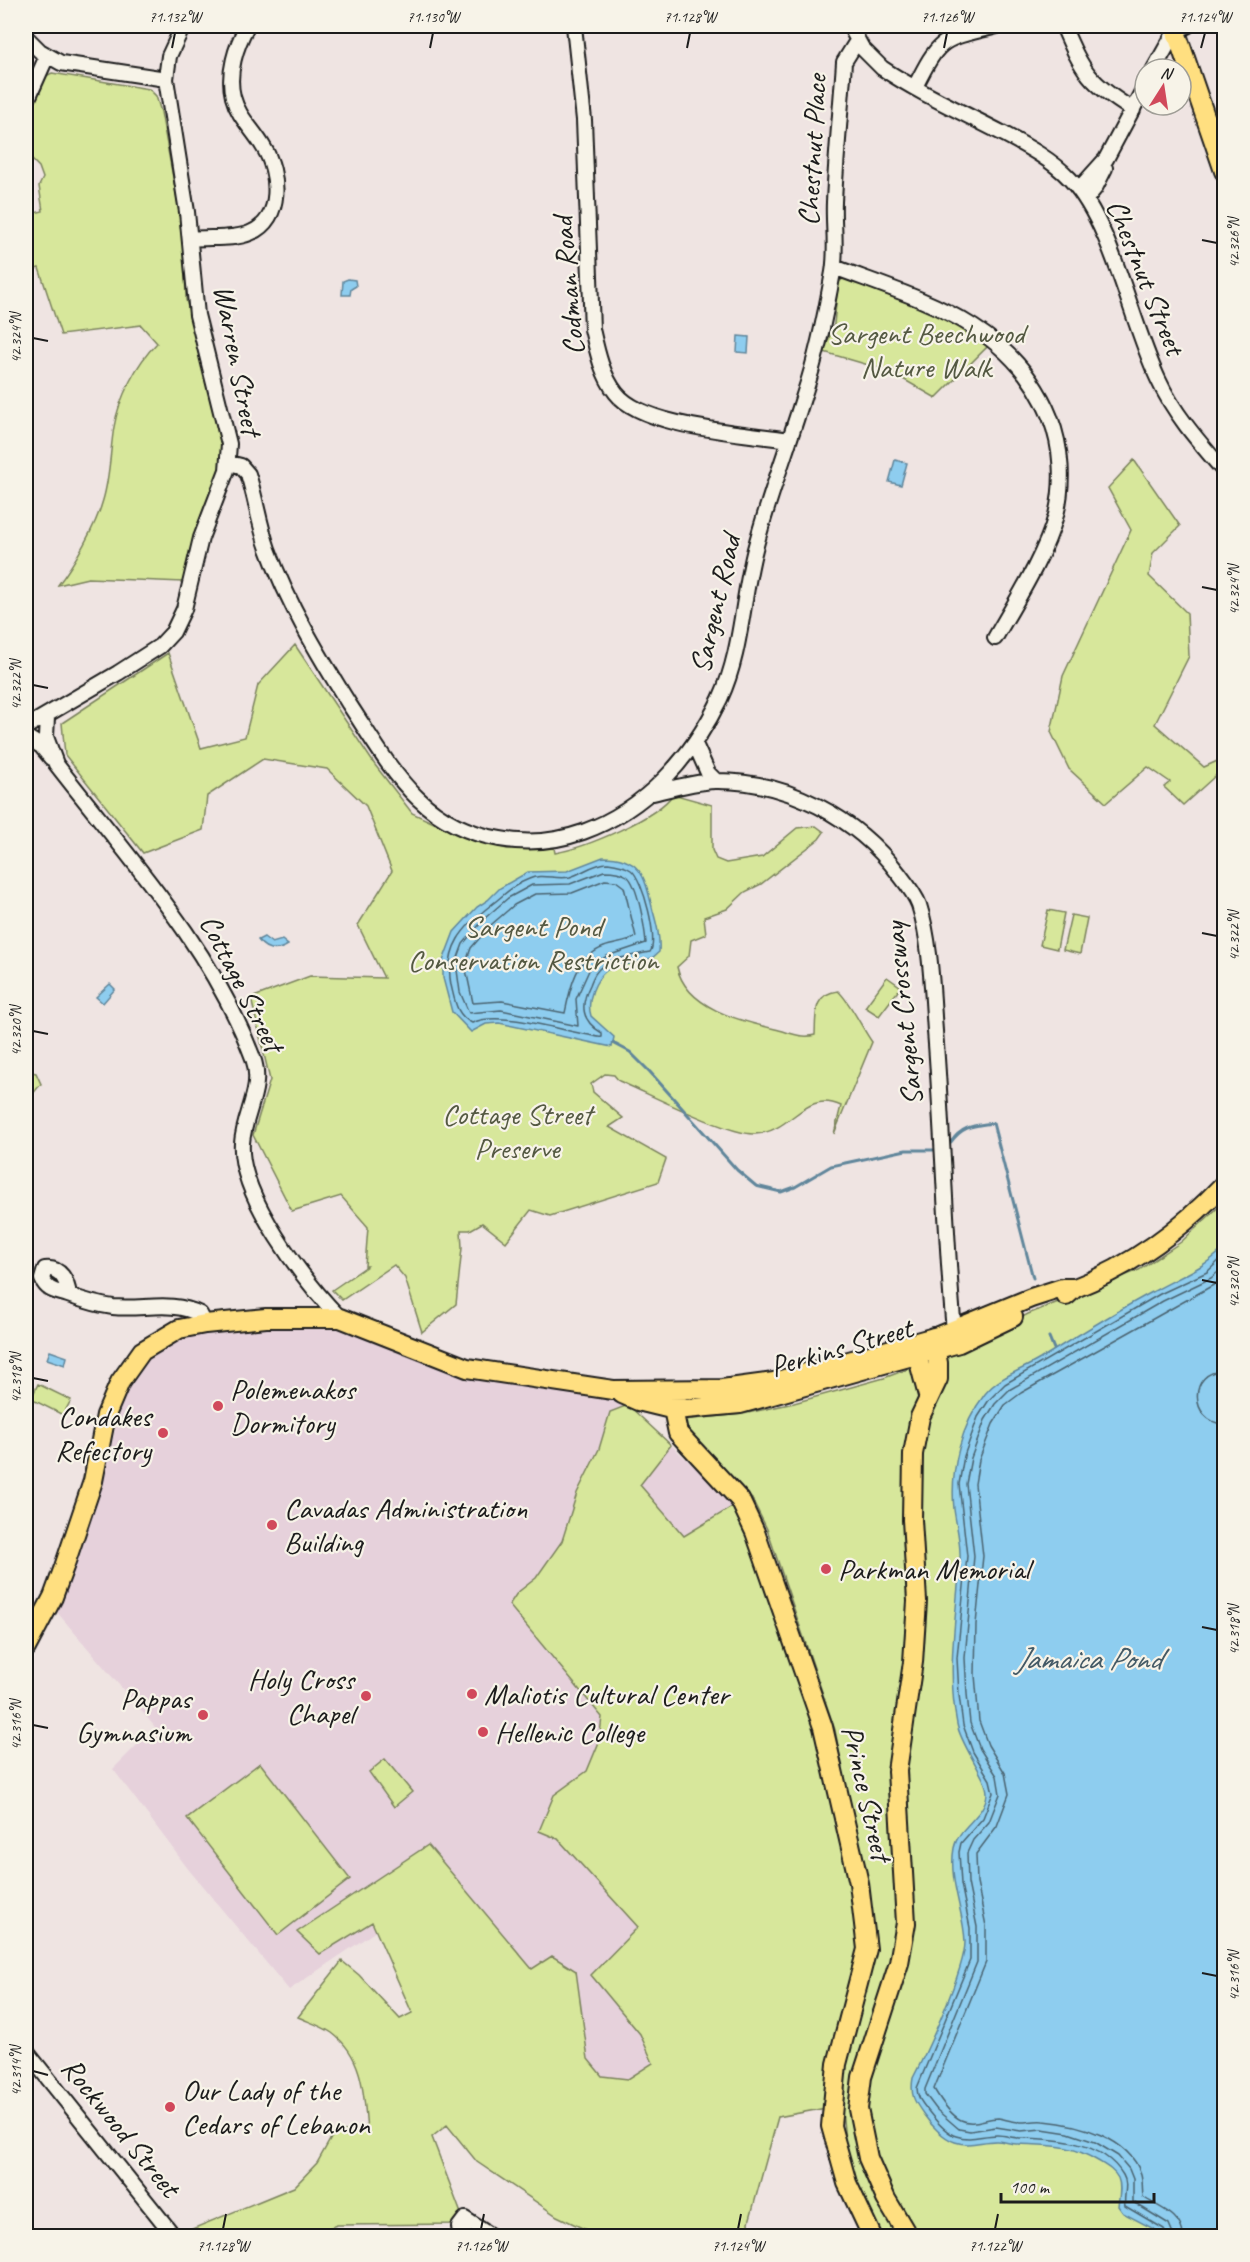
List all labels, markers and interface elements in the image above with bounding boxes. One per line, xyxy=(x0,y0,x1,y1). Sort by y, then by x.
text: 71.132°W xyxy=(149,8,204,27)
text: 71.130°W xyxy=(407,8,462,27)
text: 71.128°W xyxy=(664,8,719,27)
text: 71.126°W xyxy=(921,8,976,27)
text: 71.124°W xyxy=(1179,8,1234,27)
north arrow xyxy=(1133,57,1193,117)
text: N xyxy=(1159,62,1176,85)
street label: Chestnut Place xyxy=(789,71,835,227)
street label: Chestnut Street xyxy=(1098,194,1196,363)
street label: Codman Road xyxy=(543,211,593,357)
text: 42.326°N xyxy=(1225,215,1244,268)
street label: Warren Street xyxy=(205,282,272,442)
text: 42.324°N xyxy=(7,310,26,363)
park label: Sargent Beechwood Nature Walk xyxy=(827,314,1029,386)
street label: Sargent Road xyxy=(681,527,750,677)
text: 42.324°N xyxy=(1225,562,1244,615)
text: 42.322°N xyxy=(7,657,26,710)
park label: Sargent Pond Conservation Restriction xyxy=(408,907,660,979)
street label: Cottage Street xyxy=(191,908,295,1062)
text: 42.322°N xyxy=(1225,908,1244,961)
street label: Sargent Crossway xyxy=(874,918,932,1108)
text: 42.320°N xyxy=(7,1003,26,1056)
park label: Cottage Street Preserve xyxy=(442,1095,596,1167)
text: 42.320°N xyxy=(1225,1255,1244,1308)
street label: Perkins Street xyxy=(766,1308,919,1385)
text: 42.318°N xyxy=(7,1350,26,1403)
place label: Polemenakos Dormitory xyxy=(230,1370,358,1442)
place label: Condakes Refectory xyxy=(55,1397,154,1469)
marker: Polemenakos Dormitory xyxy=(211,1399,225,1413)
marker: Condakes Refectory xyxy=(156,1426,170,1440)
place label: Cavadas Administration Building xyxy=(284,1489,528,1561)
marker: Cavadas Administration Building xyxy=(265,1518,279,1532)
place label: Parkman Memorial xyxy=(838,1550,1034,1588)
marker: Parkman Memorial xyxy=(819,1562,833,1576)
text: 42.318°N xyxy=(1225,1602,1244,1655)
water label: Jamaica Pond xyxy=(1012,1638,1170,1679)
place label: Holy Cross Chapel xyxy=(248,1660,359,1732)
place label: Maliotis Cultural Center xyxy=(484,1675,732,1713)
place label: Pappas Gymnasium xyxy=(76,1679,194,1751)
marker: Maliotis Cultural Center xyxy=(465,1687,479,1701)
marker: Holy Cross Chapel xyxy=(359,1689,373,1703)
text: 42.316°N xyxy=(7,1697,26,1750)
marker: Pappas Gymnasium xyxy=(196,1708,210,1722)
place label: Hellenic College xyxy=(495,1713,646,1751)
street label: Prince Street xyxy=(833,1722,902,1868)
marker: Hellenic College xyxy=(476,1725,490,1739)
text: 42.316°N xyxy=(1225,1948,1244,2001)
text: 42.314°N xyxy=(7,2043,26,2096)
street label: Rockwood Street xyxy=(53,2050,191,2207)
place label: Our Lady of the Cedars of Lebanon xyxy=(182,2071,371,2143)
marker: Our Lady of the Cedars of Lebanon xyxy=(163,2100,177,2114)
scale bar xyxy=(1001,2166,1154,2204)
text: 100 m xyxy=(1010,2176,1051,2198)
text: 71.128°W xyxy=(197,2237,252,2256)
text: 71.126°W xyxy=(455,2237,510,2256)
text: 71.124°W xyxy=(712,2237,767,2256)
text: 71.122°W xyxy=(969,2237,1024,2256)

